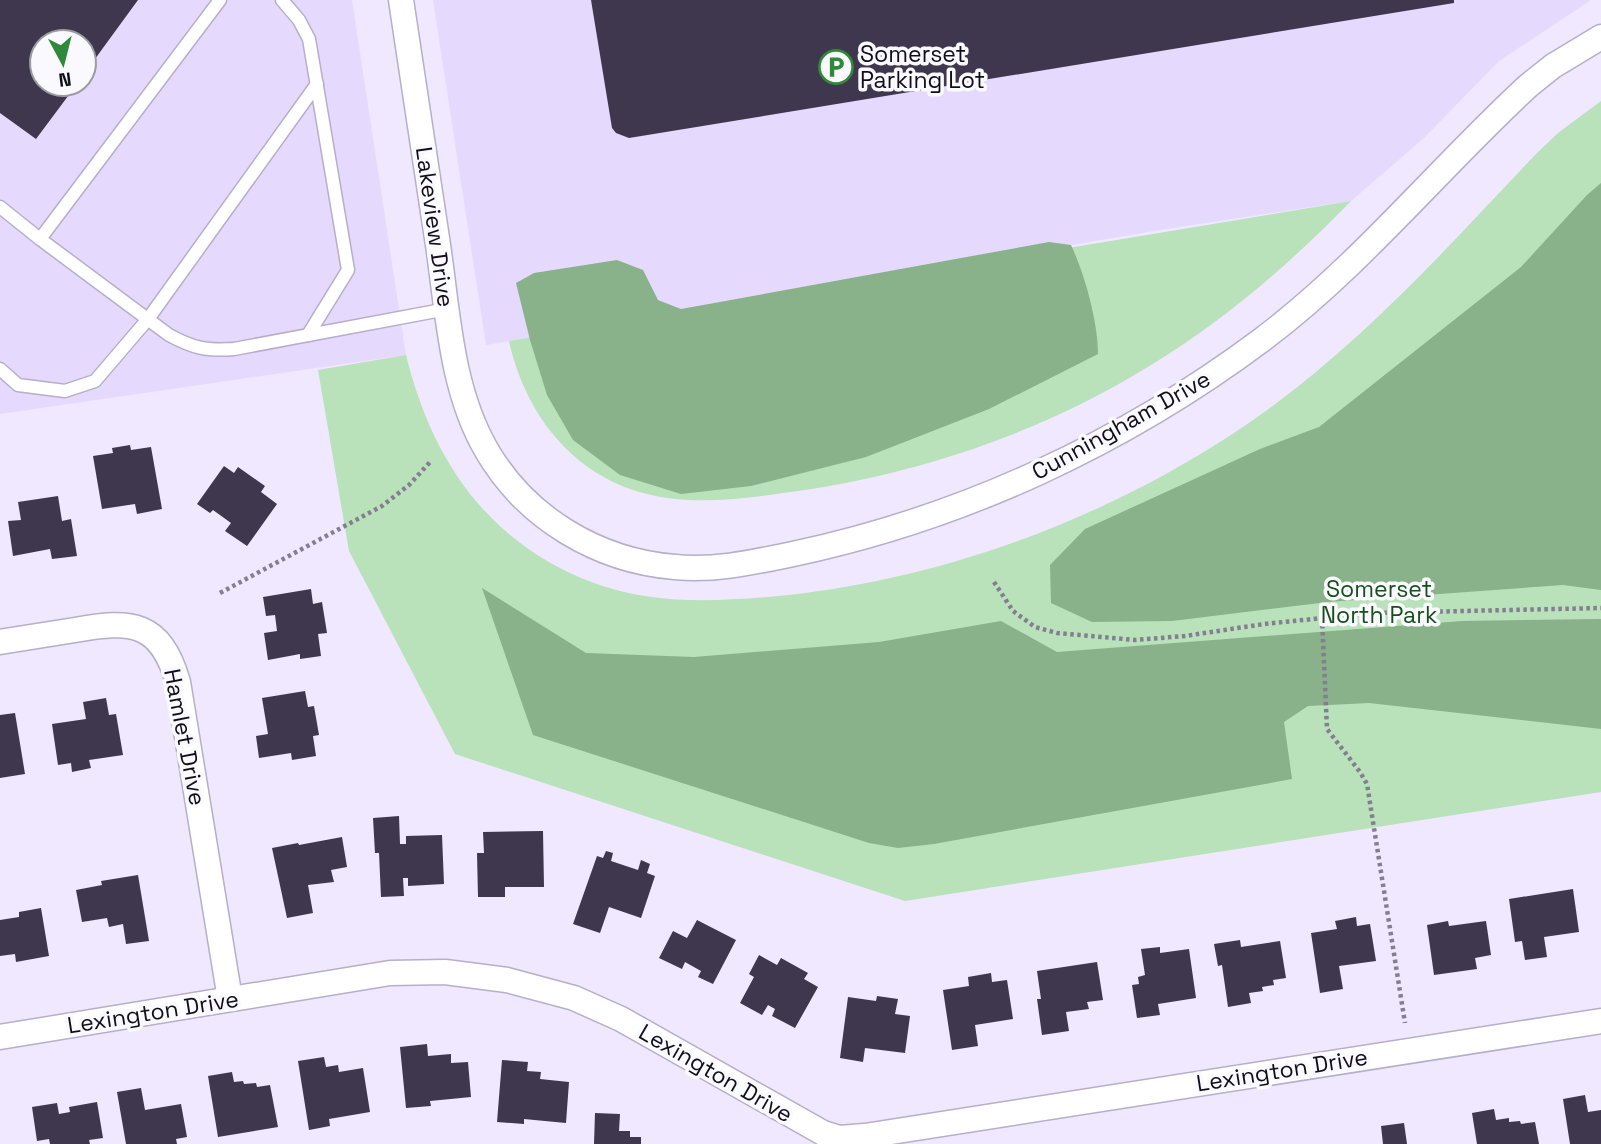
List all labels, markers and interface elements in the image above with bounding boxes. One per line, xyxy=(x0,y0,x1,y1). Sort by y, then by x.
north arrow xyxy=(28,28,98,98)
place label: Somerset Parking Lot xyxy=(860,39,985,95)
parking icon: Somerset Parking Lot xyxy=(817,48,855,86)
text: N xyxy=(57,66,73,93)
street label: Lakeview Drive xyxy=(409,145,461,309)
street label: Cunningham Drive xyxy=(1026,363,1216,487)
park label: Somerset North Park xyxy=(1321,574,1437,630)
street label: Hamlet Drive xyxy=(157,666,213,808)
street label: Lexington Drive xyxy=(65,984,241,1040)
street label: Lexington Drive xyxy=(634,1017,798,1129)
street label: Lexington Drive xyxy=(1194,1042,1370,1098)

